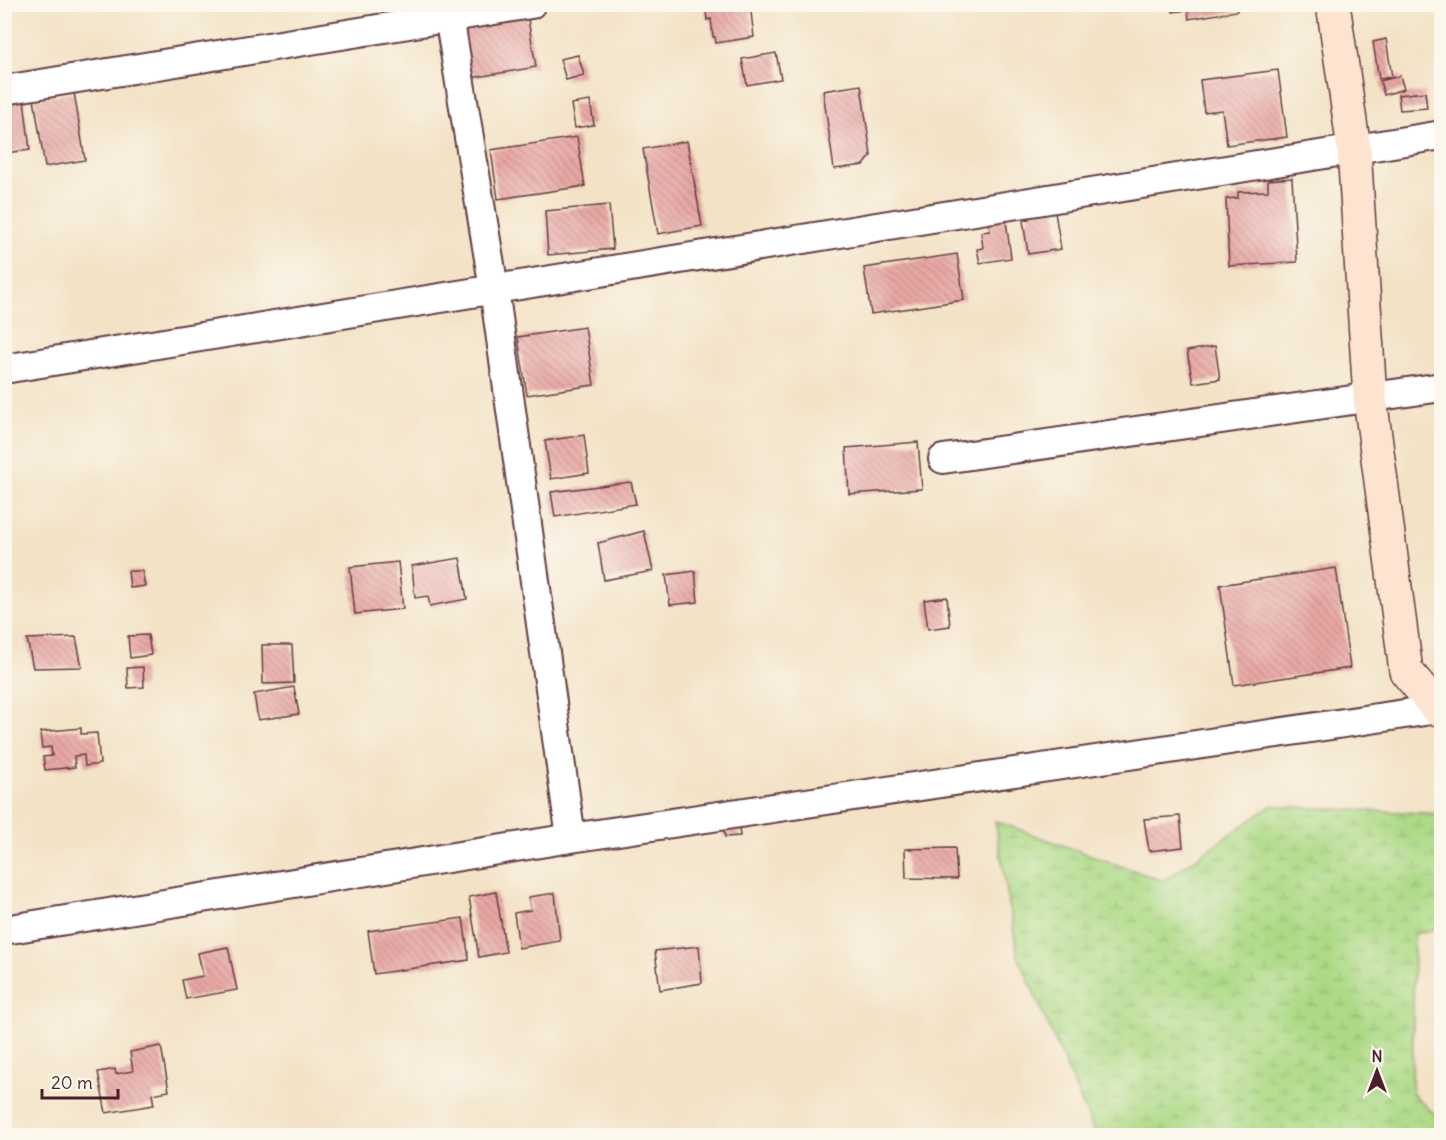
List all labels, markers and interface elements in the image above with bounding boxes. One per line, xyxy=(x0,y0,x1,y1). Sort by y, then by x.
north arrow xyxy=(1347,1041,1407,1101)
text: N xyxy=(1371,1046,1383,1066)
scale bar xyxy=(42,1062,118,1100)
text: 20 m xyxy=(51,1071,93,1094)

